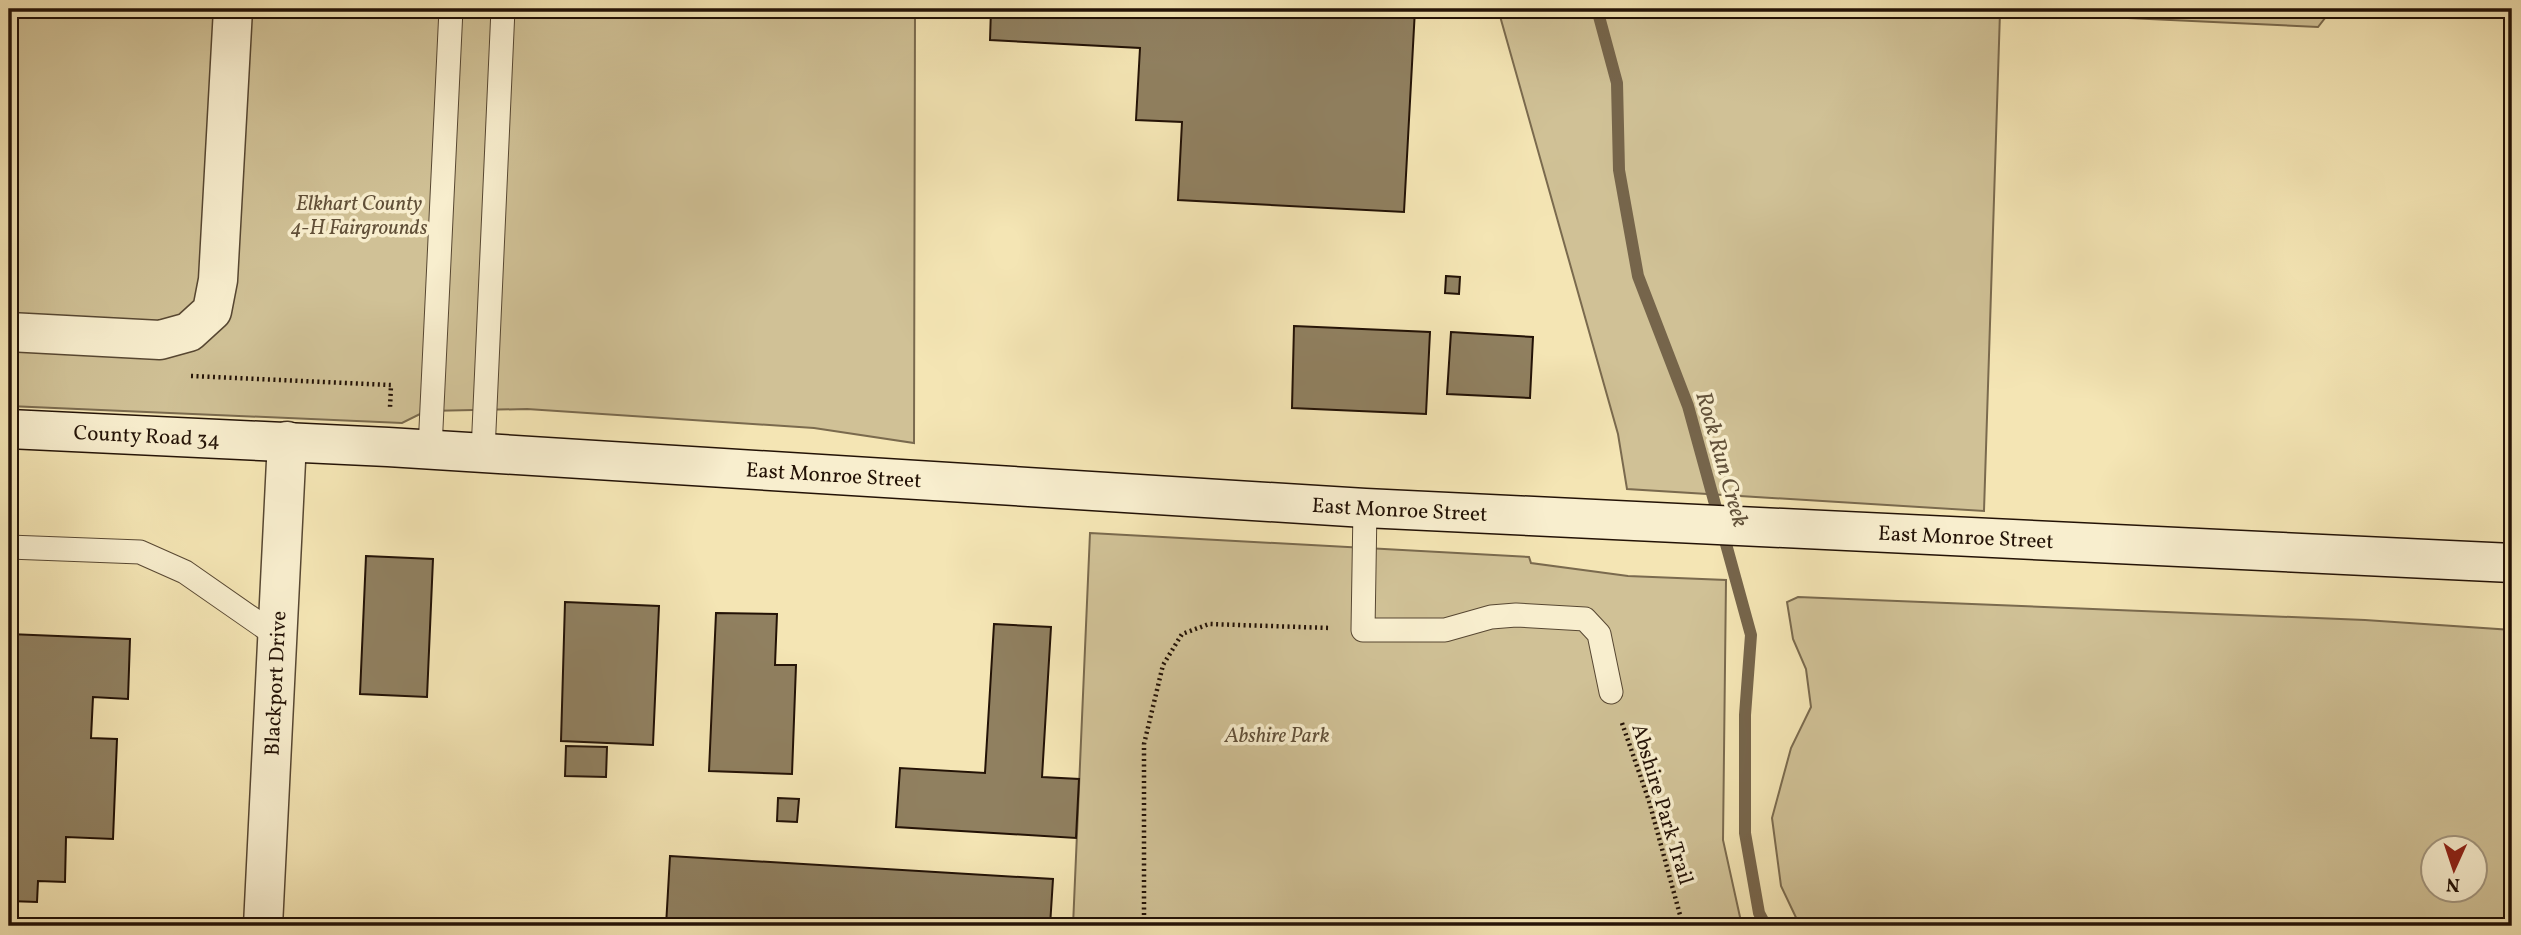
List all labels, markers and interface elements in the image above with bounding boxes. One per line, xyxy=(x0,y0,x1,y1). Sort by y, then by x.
park label: Elkhart County 4-H Fairgrounds xyxy=(291,190,428,243)
water label: Rock Run Creek xyxy=(1686,388,1756,531)
street label: County Road 34 xyxy=(73,419,221,455)
street label: East Monroe Street xyxy=(745,456,922,496)
street label: East Monroe Street xyxy=(1311,492,1488,530)
street label: East Monroe Street xyxy=(1877,520,2054,557)
street label: Blackport Drive xyxy=(258,610,295,757)
street label: Abshire Park Trail xyxy=(1623,720,1700,888)
park label: Abshire Park xyxy=(1224,722,1330,751)
north arrow xyxy=(2420,834,2490,904)
text: N xyxy=(2445,871,2461,897)

